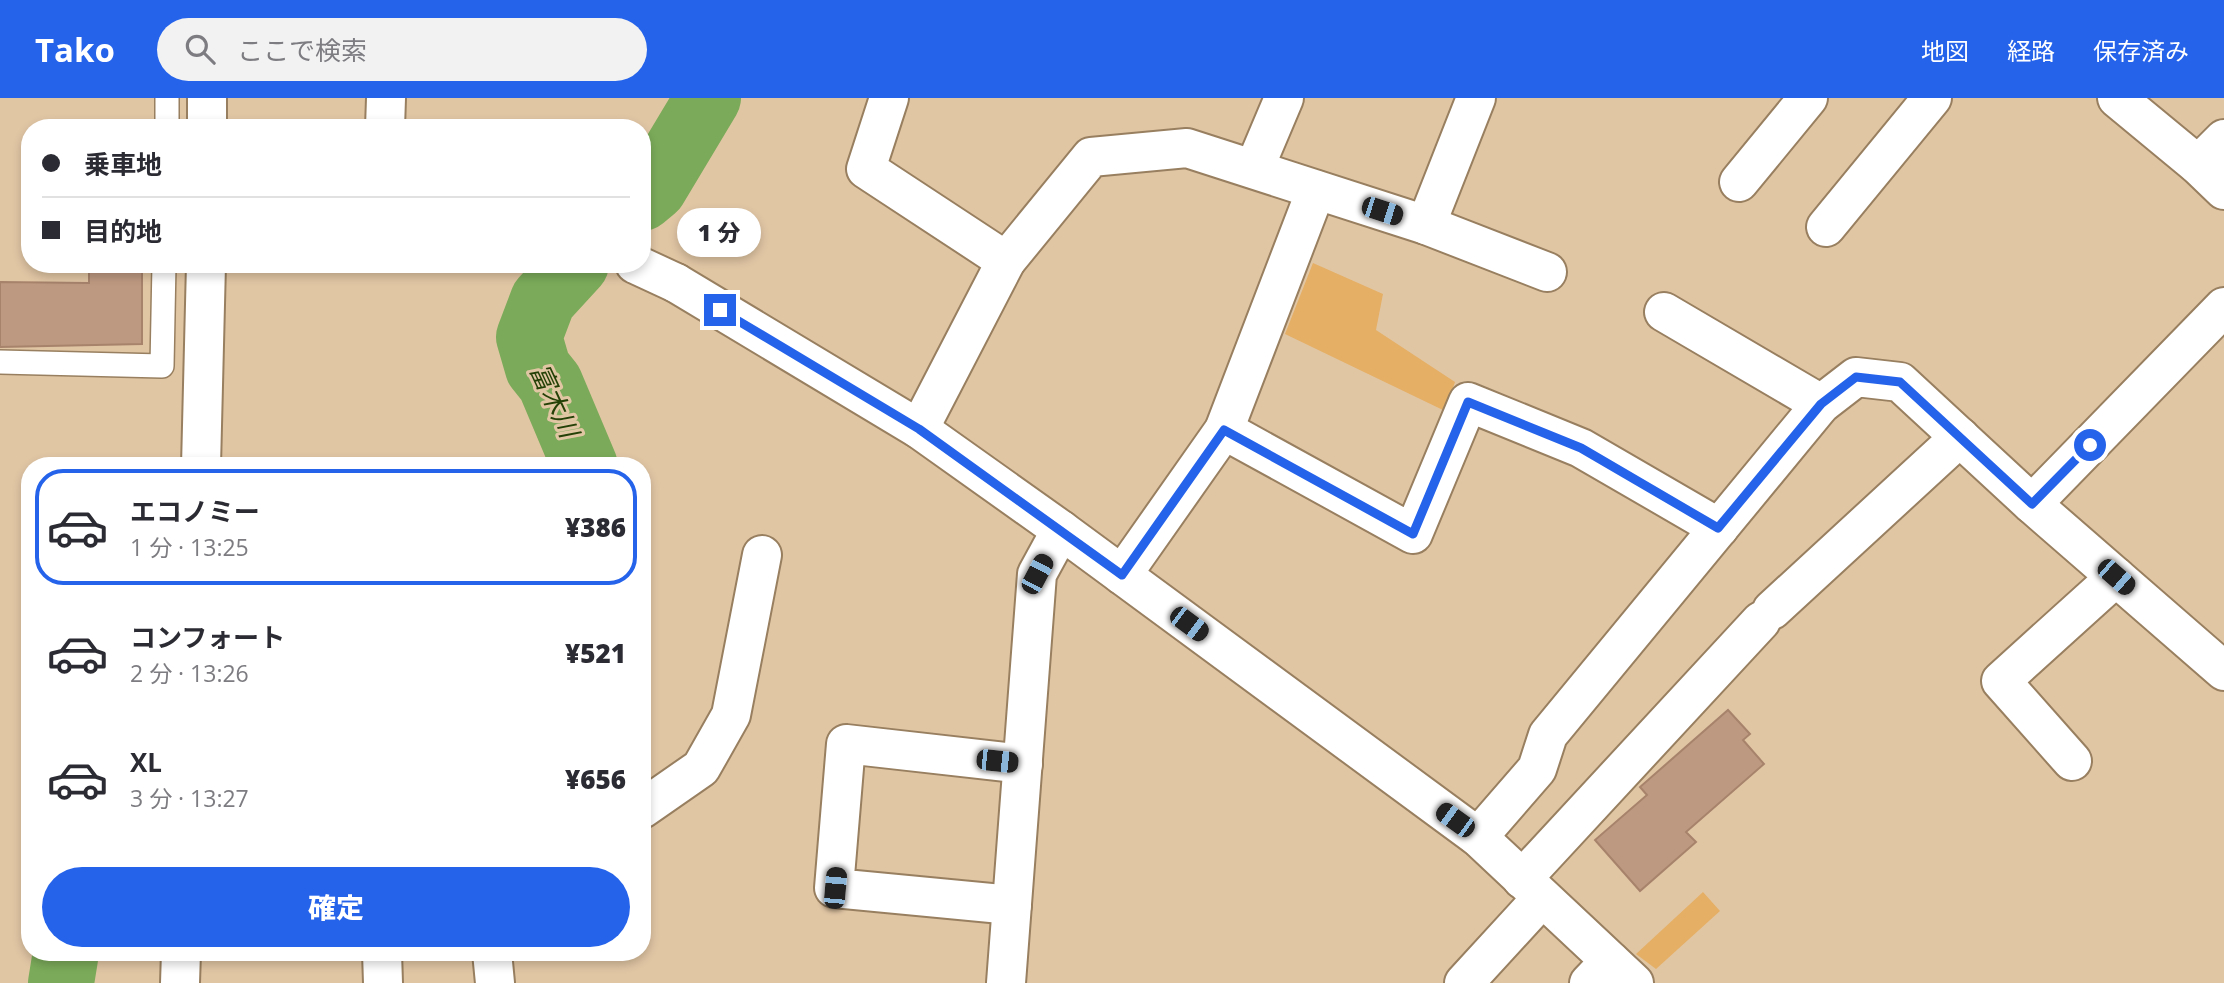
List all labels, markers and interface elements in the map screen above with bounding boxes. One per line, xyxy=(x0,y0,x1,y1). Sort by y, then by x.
search box xyxy=(157,18,647,81)
text: Tako xyxy=(35,27,115,72)
icon: search xyxy=(181,30,219,68)
text: ここで検索 xyxy=(237,32,367,68)
text: 地図 xyxy=(1921,34,1969,67)
text: 経路 xyxy=(2007,34,2055,67)
text: 保存済み xyxy=(2093,34,2189,67)
text: 乗車地 xyxy=(84,146,162,182)
car xyxy=(1359,195,1406,227)
callout: 1 分 xyxy=(678,208,762,258)
text: 目的地 xyxy=(84,213,162,249)
text: 1 分 xyxy=(698,216,740,248)
route end xyxy=(704,294,736,326)
water label: 富木川 xyxy=(522,357,589,446)
route start xyxy=(2074,429,2106,461)
text: エコノミー xyxy=(130,493,260,529)
icon: car xyxy=(46,496,109,559)
text: ¥386 xyxy=(565,509,626,545)
text: 1 分 · 13:25 xyxy=(130,531,249,563)
car xyxy=(1018,551,1057,597)
car xyxy=(2094,555,2139,599)
car xyxy=(1166,603,1213,645)
text: コンフォート xyxy=(130,619,285,655)
icon: car xyxy=(46,622,109,685)
text: ¥521 xyxy=(565,635,626,671)
text: 2 分 · 13:26 xyxy=(130,657,249,689)
text: XL xyxy=(130,744,162,780)
icon: car xyxy=(46,748,109,811)
car xyxy=(976,748,1019,774)
text: ¥656 xyxy=(565,761,626,797)
text: 3 分 · 13:27 xyxy=(130,782,249,814)
car xyxy=(1432,799,1479,841)
car xyxy=(823,866,848,910)
button: 確定 xyxy=(42,867,630,947)

